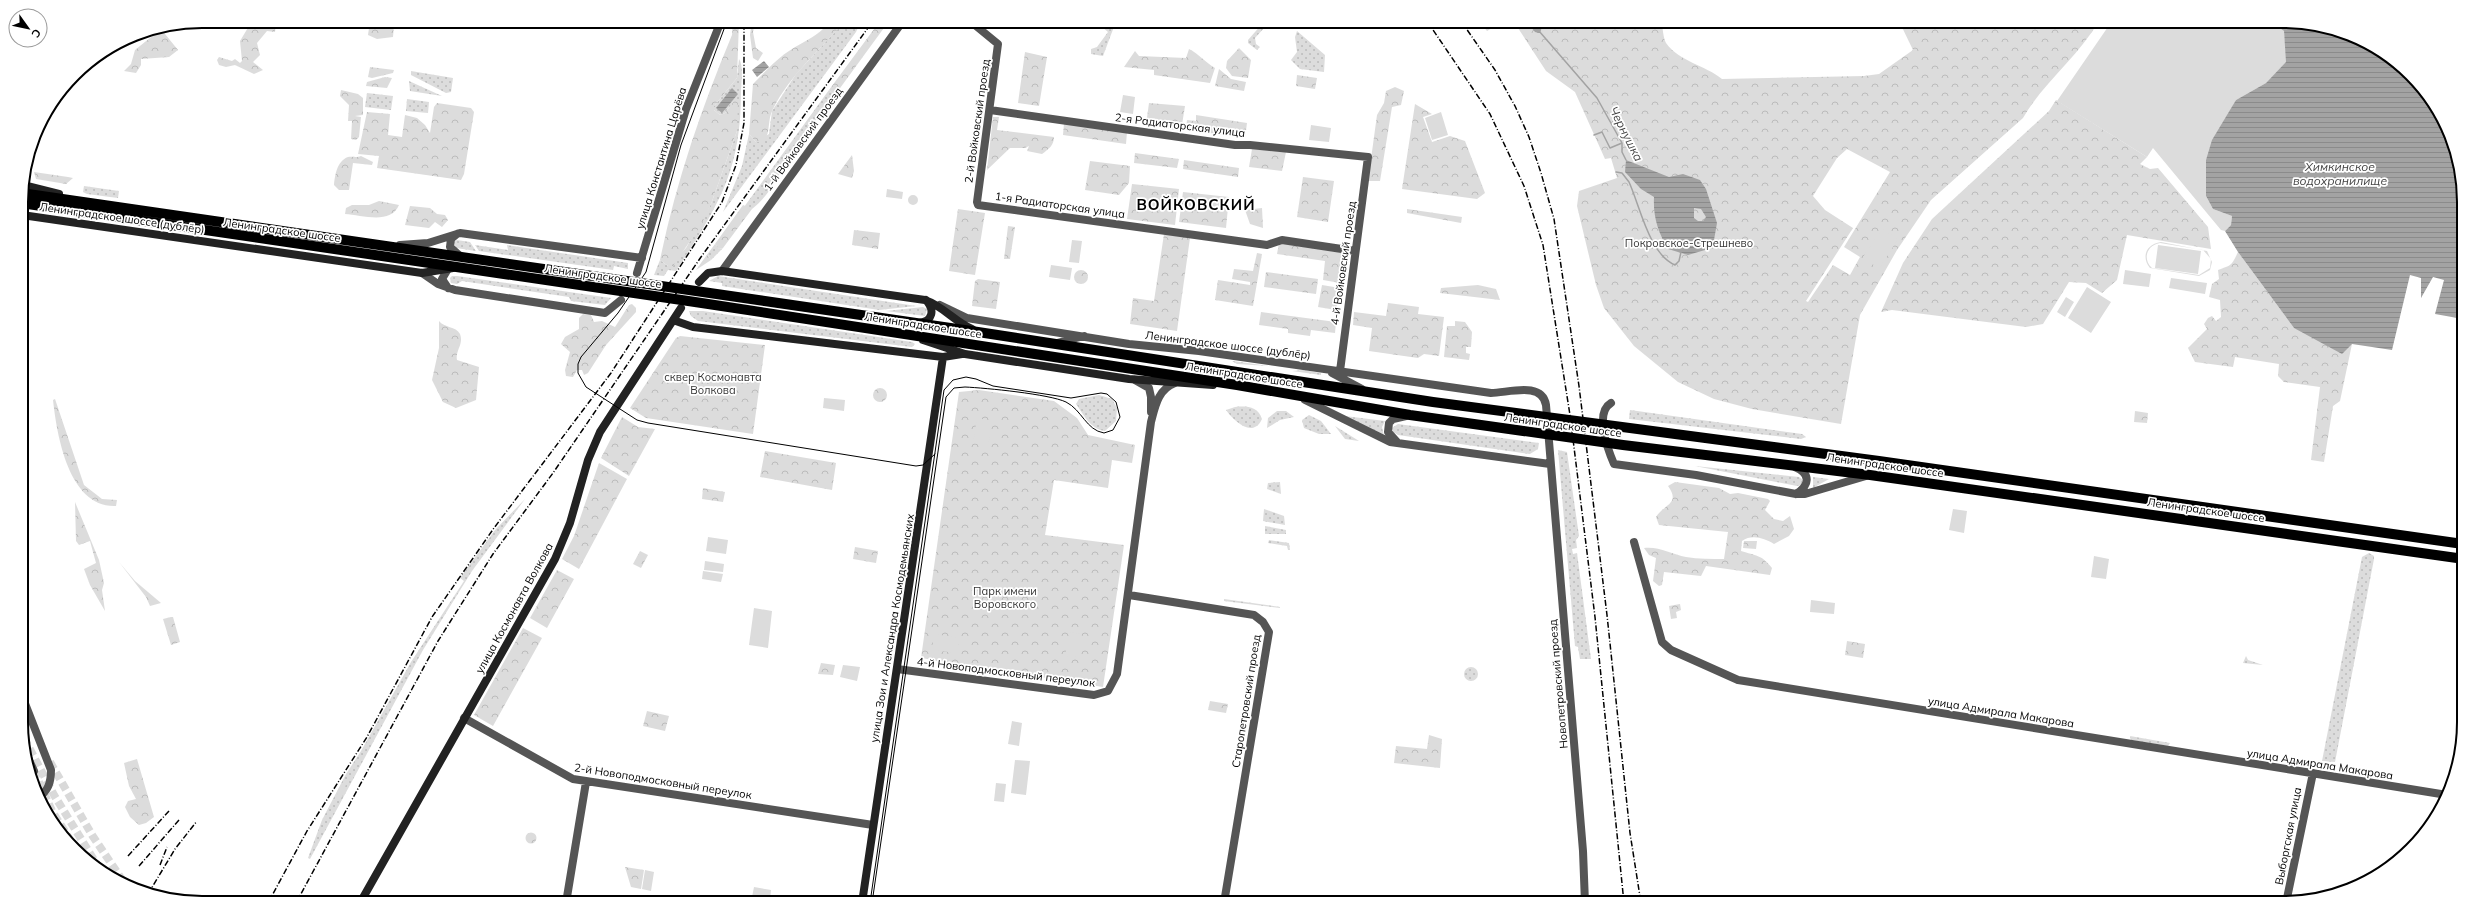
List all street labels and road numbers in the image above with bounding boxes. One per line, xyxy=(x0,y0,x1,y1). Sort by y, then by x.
street label: 2-й Войковский проезд xyxy=(961,58,993,184)
street label: 1-й Войковский проезд xyxy=(761,84,846,194)
street label: улица Константина Царёва xyxy=(633,85,689,231)
street label: 2-я Радиаторская улица xyxy=(1114,110,1246,140)
street label: 1-я Радиаторская улица xyxy=(994,189,1126,221)
street label: Ленинградское шоссе (дублёр) xyxy=(39,199,205,237)
street label: 4-й Войковский проезд xyxy=(1327,200,1359,326)
street label: Ленинградское шоссе xyxy=(222,215,342,245)
street label: Ленинградское шоссе xyxy=(543,261,663,291)
street label: Ленинградское шоссе xyxy=(863,309,983,341)
street label: Ленинградское шоссе (дублёр) xyxy=(1144,328,1312,362)
street label: Ленинградское шоссе xyxy=(1184,359,1304,391)
street label: Ленинградское шоссе xyxy=(1503,410,1623,440)
street label: Ленинградское шоссе xyxy=(1825,450,1945,480)
street label: Ленинградское шоссе xyxy=(2146,495,2266,525)
street label: улица Зои и Александра Космодемьянских xyxy=(867,513,917,743)
street label: улица Космонавта Волкова xyxy=(472,540,556,676)
street label: Новопетровский проезд xyxy=(1545,618,1571,749)
street label: Старопетровский проезд xyxy=(1229,633,1264,769)
street label: 4-й Новоподмосковный переулок xyxy=(916,654,1096,690)
street label: улица Адмирала Макарова xyxy=(1927,694,2075,730)
street label: улица Адмирала Макарова xyxy=(2246,746,2394,782)
street label: 2-й Новоподмосковный переулок xyxy=(573,760,753,802)
street label: Выборгская улица xyxy=(2272,786,2304,886)

